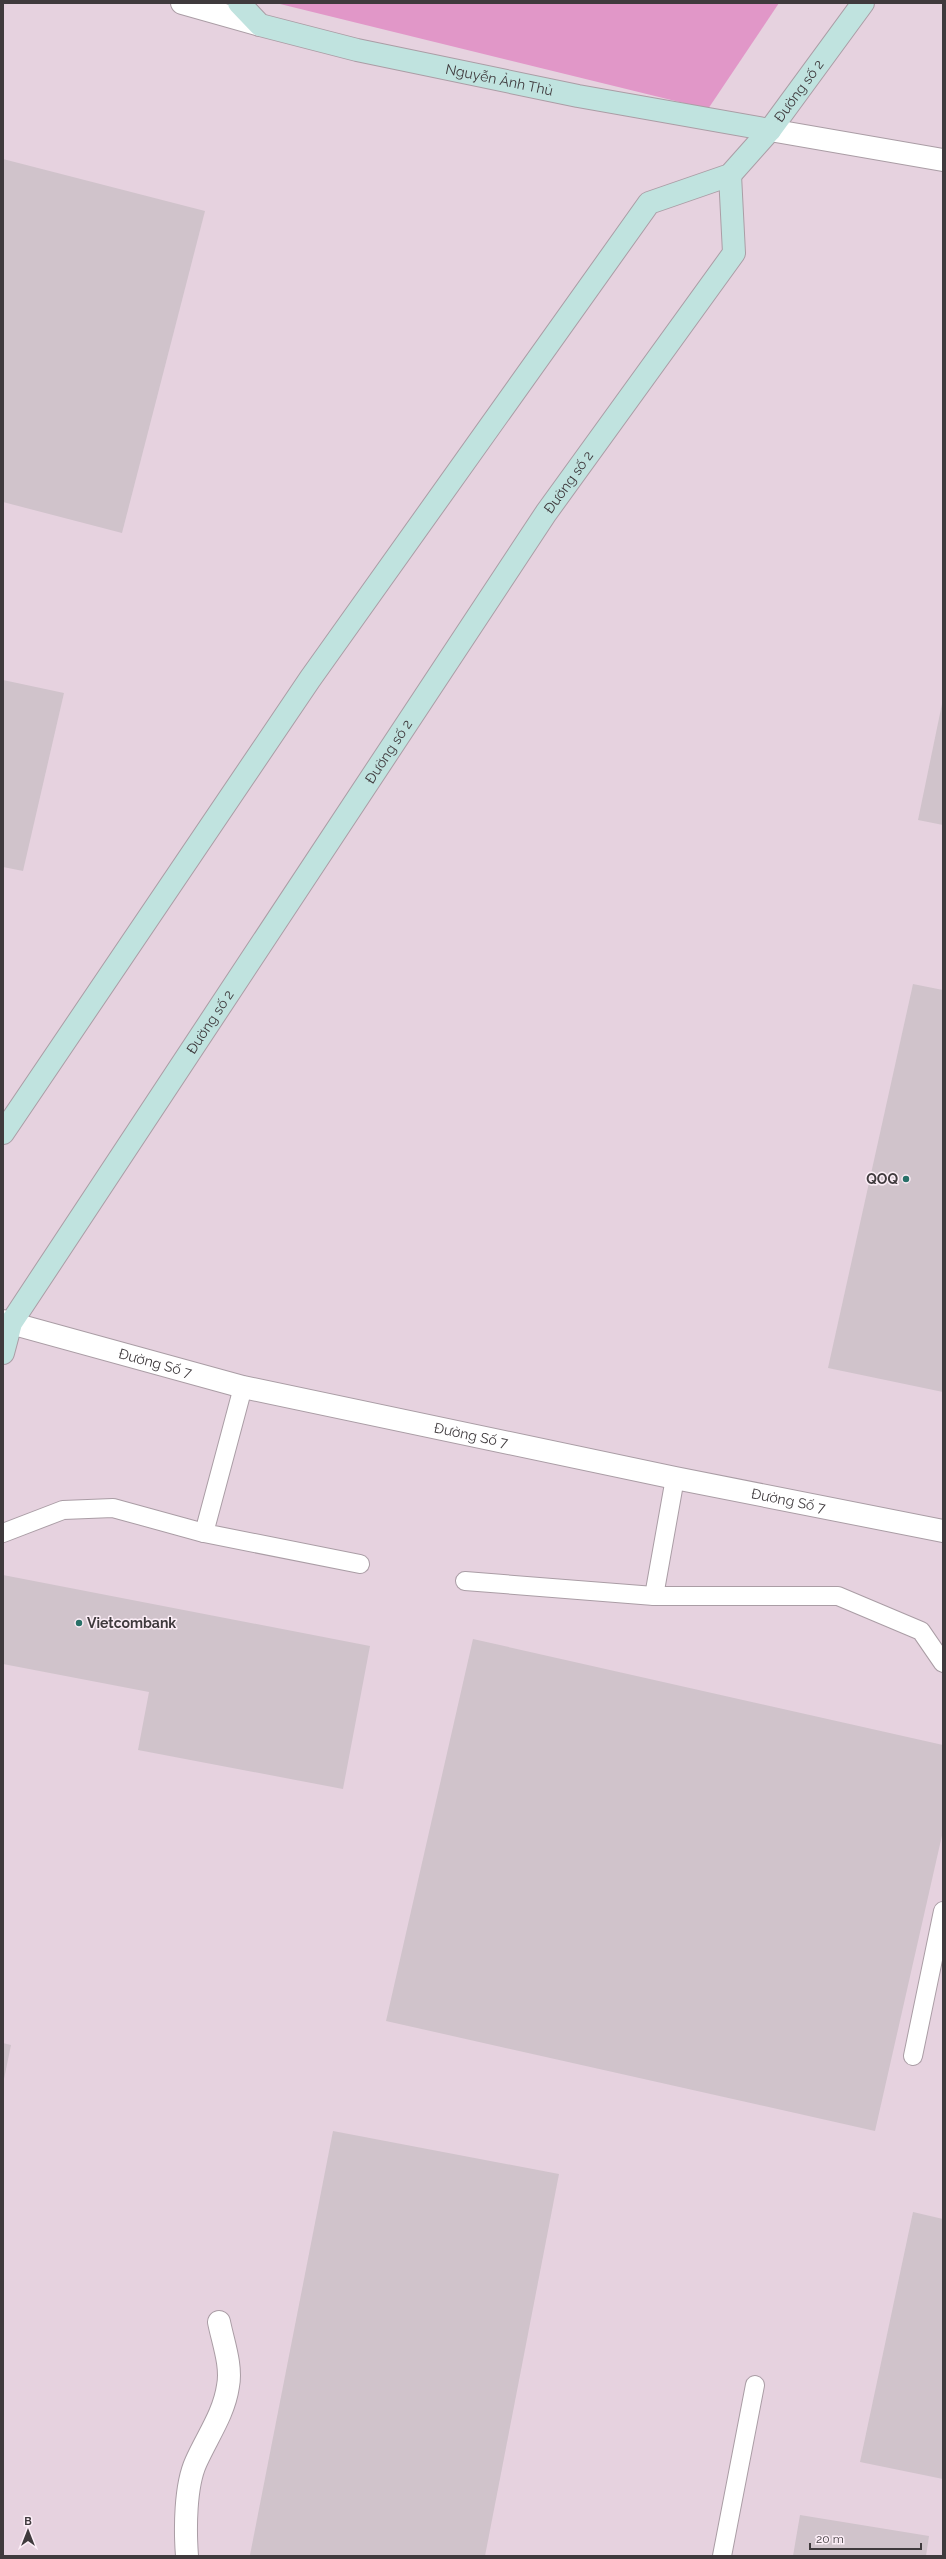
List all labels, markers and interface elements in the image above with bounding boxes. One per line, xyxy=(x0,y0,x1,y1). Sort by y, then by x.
street label: Đường số 2 xyxy=(771,56,827,125)
street label: Nguyễn Ảnh Thủ xyxy=(444,61,554,99)
street label: Đường số 2 xyxy=(540,448,596,516)
street label: Đường số 2 xyxy=(362,717,415,786)
street label: Đường số 2 xyxy=(183,987,237,1057)
place label: QOQ xyxy=(866,1171,898,1187)
marker: QOQ xyxy=(901,1174,911,1184)
street label: Đường Số 7 xyxy=(117,1345,194,1381)
street label: Đường Số 7 xyxy=(433,1419,510,1451)
street label: Đường Số 7 xyxy=(750,1485,827,1516)
place label: Vietcombank xyxy=(87,1615,176,1631)
marker: Vietcombank xyxy=(74,1618,84,1628)
north arrow xyxy=(8,2511,48,2551)
text: B xyxy=(24,2515,32,2528)
scale bar xyxy=(810,2525,921,2551)
text: 20 m xyxy=(816,2532,844,2546)

